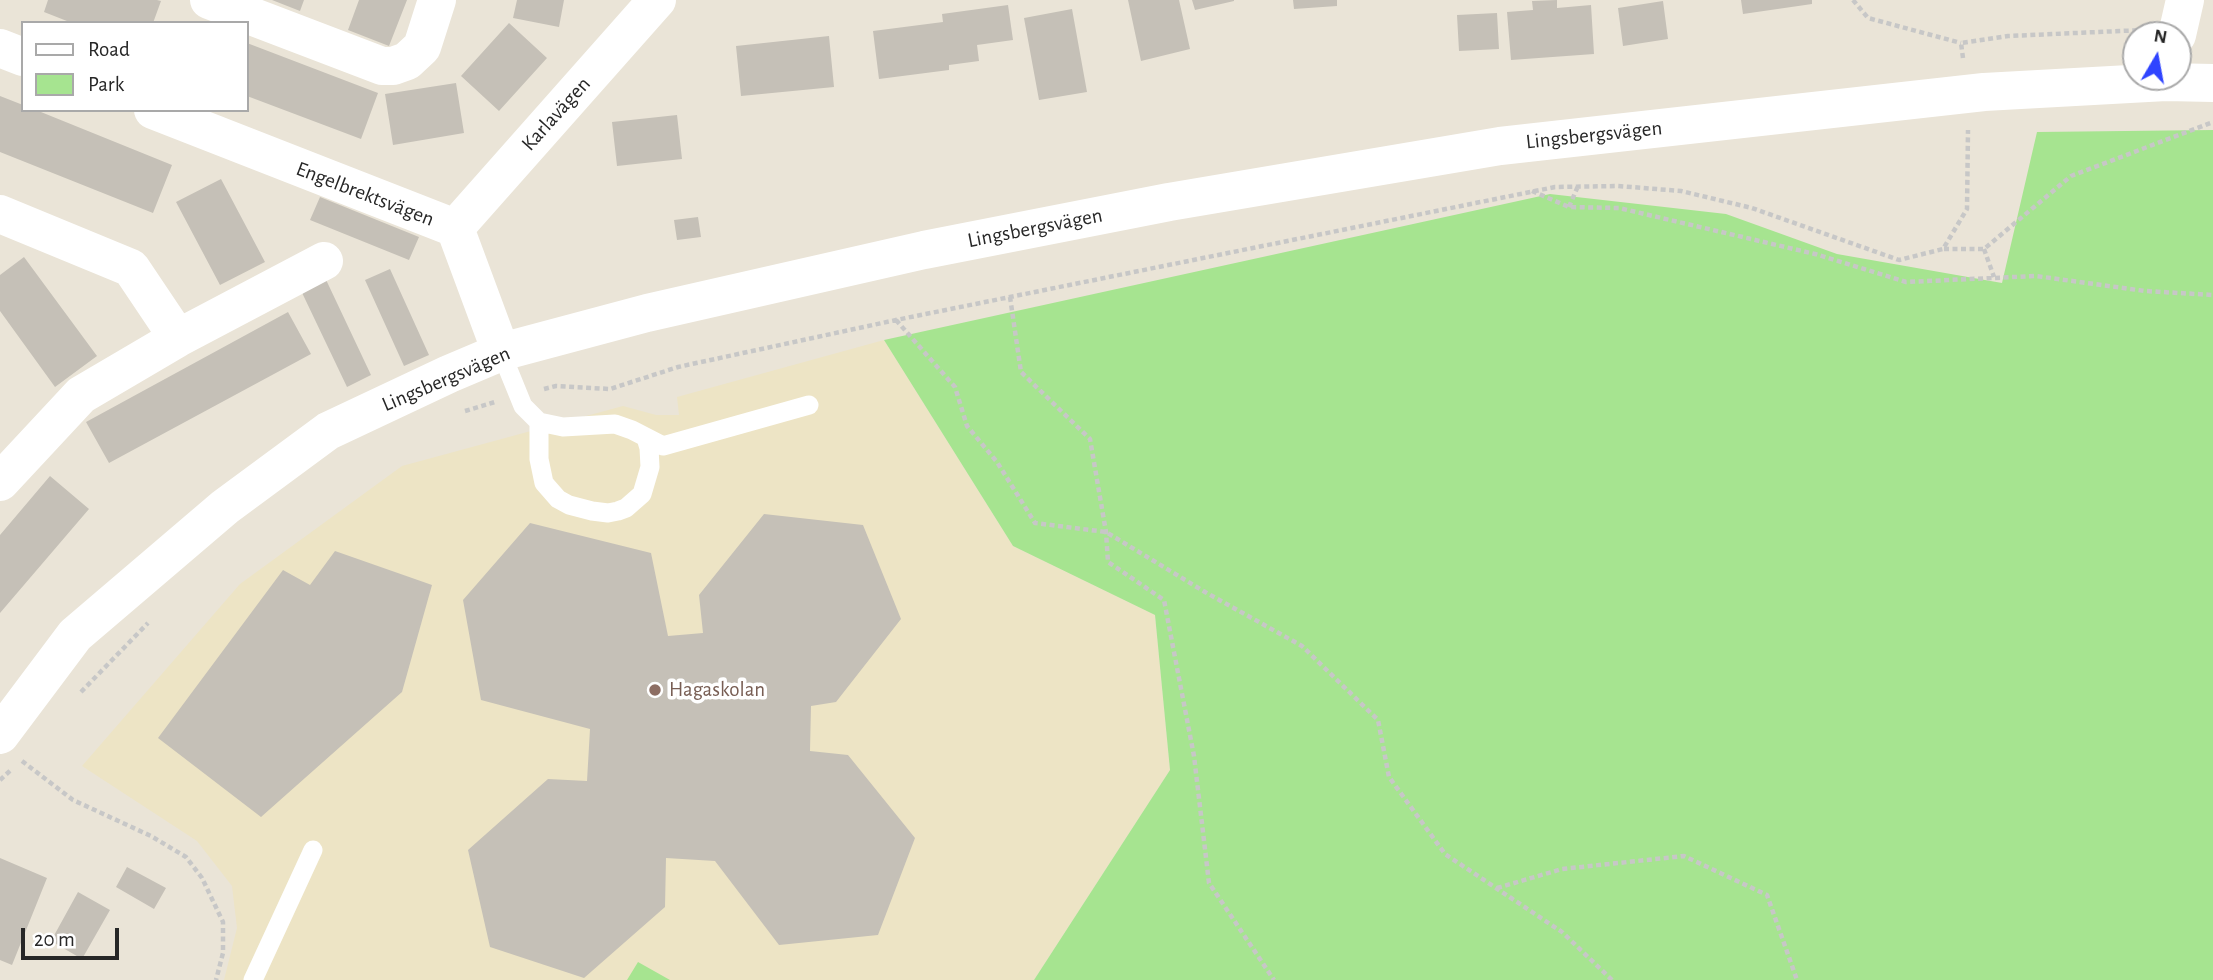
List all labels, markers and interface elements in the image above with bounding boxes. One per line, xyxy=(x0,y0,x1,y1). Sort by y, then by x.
legend xyxy=(21,21,248,112)
north arrow xyxy=(2122,21,2192,91)
text: N xyxy=(2152,26,2169,47)
text: Road xyxy=(88,39,130,60)
street label: Karlavägen xyxy=(516,72,596,156)
text: Park xyxy=(88,74,124,95)
street label: Lingsbergsvägen xyxy=(1525,115,1663,155)
street label: Engelbrektsvägen xyxy=(292,156,438,232)
street label: Lingsbergsvägen xyxy=(965,203,1105,253)
street label: Lingsbergsvägen xyxy=(378,341,514,417)
place label: Hagaskolan xyxy=(669,677,765,703)
marker: Hagaskolan xyxy=(647,682,663,698)
scale bar xyxy=(24,914,122,958)
text: 20 m xyxy=(34,929,75,950)

